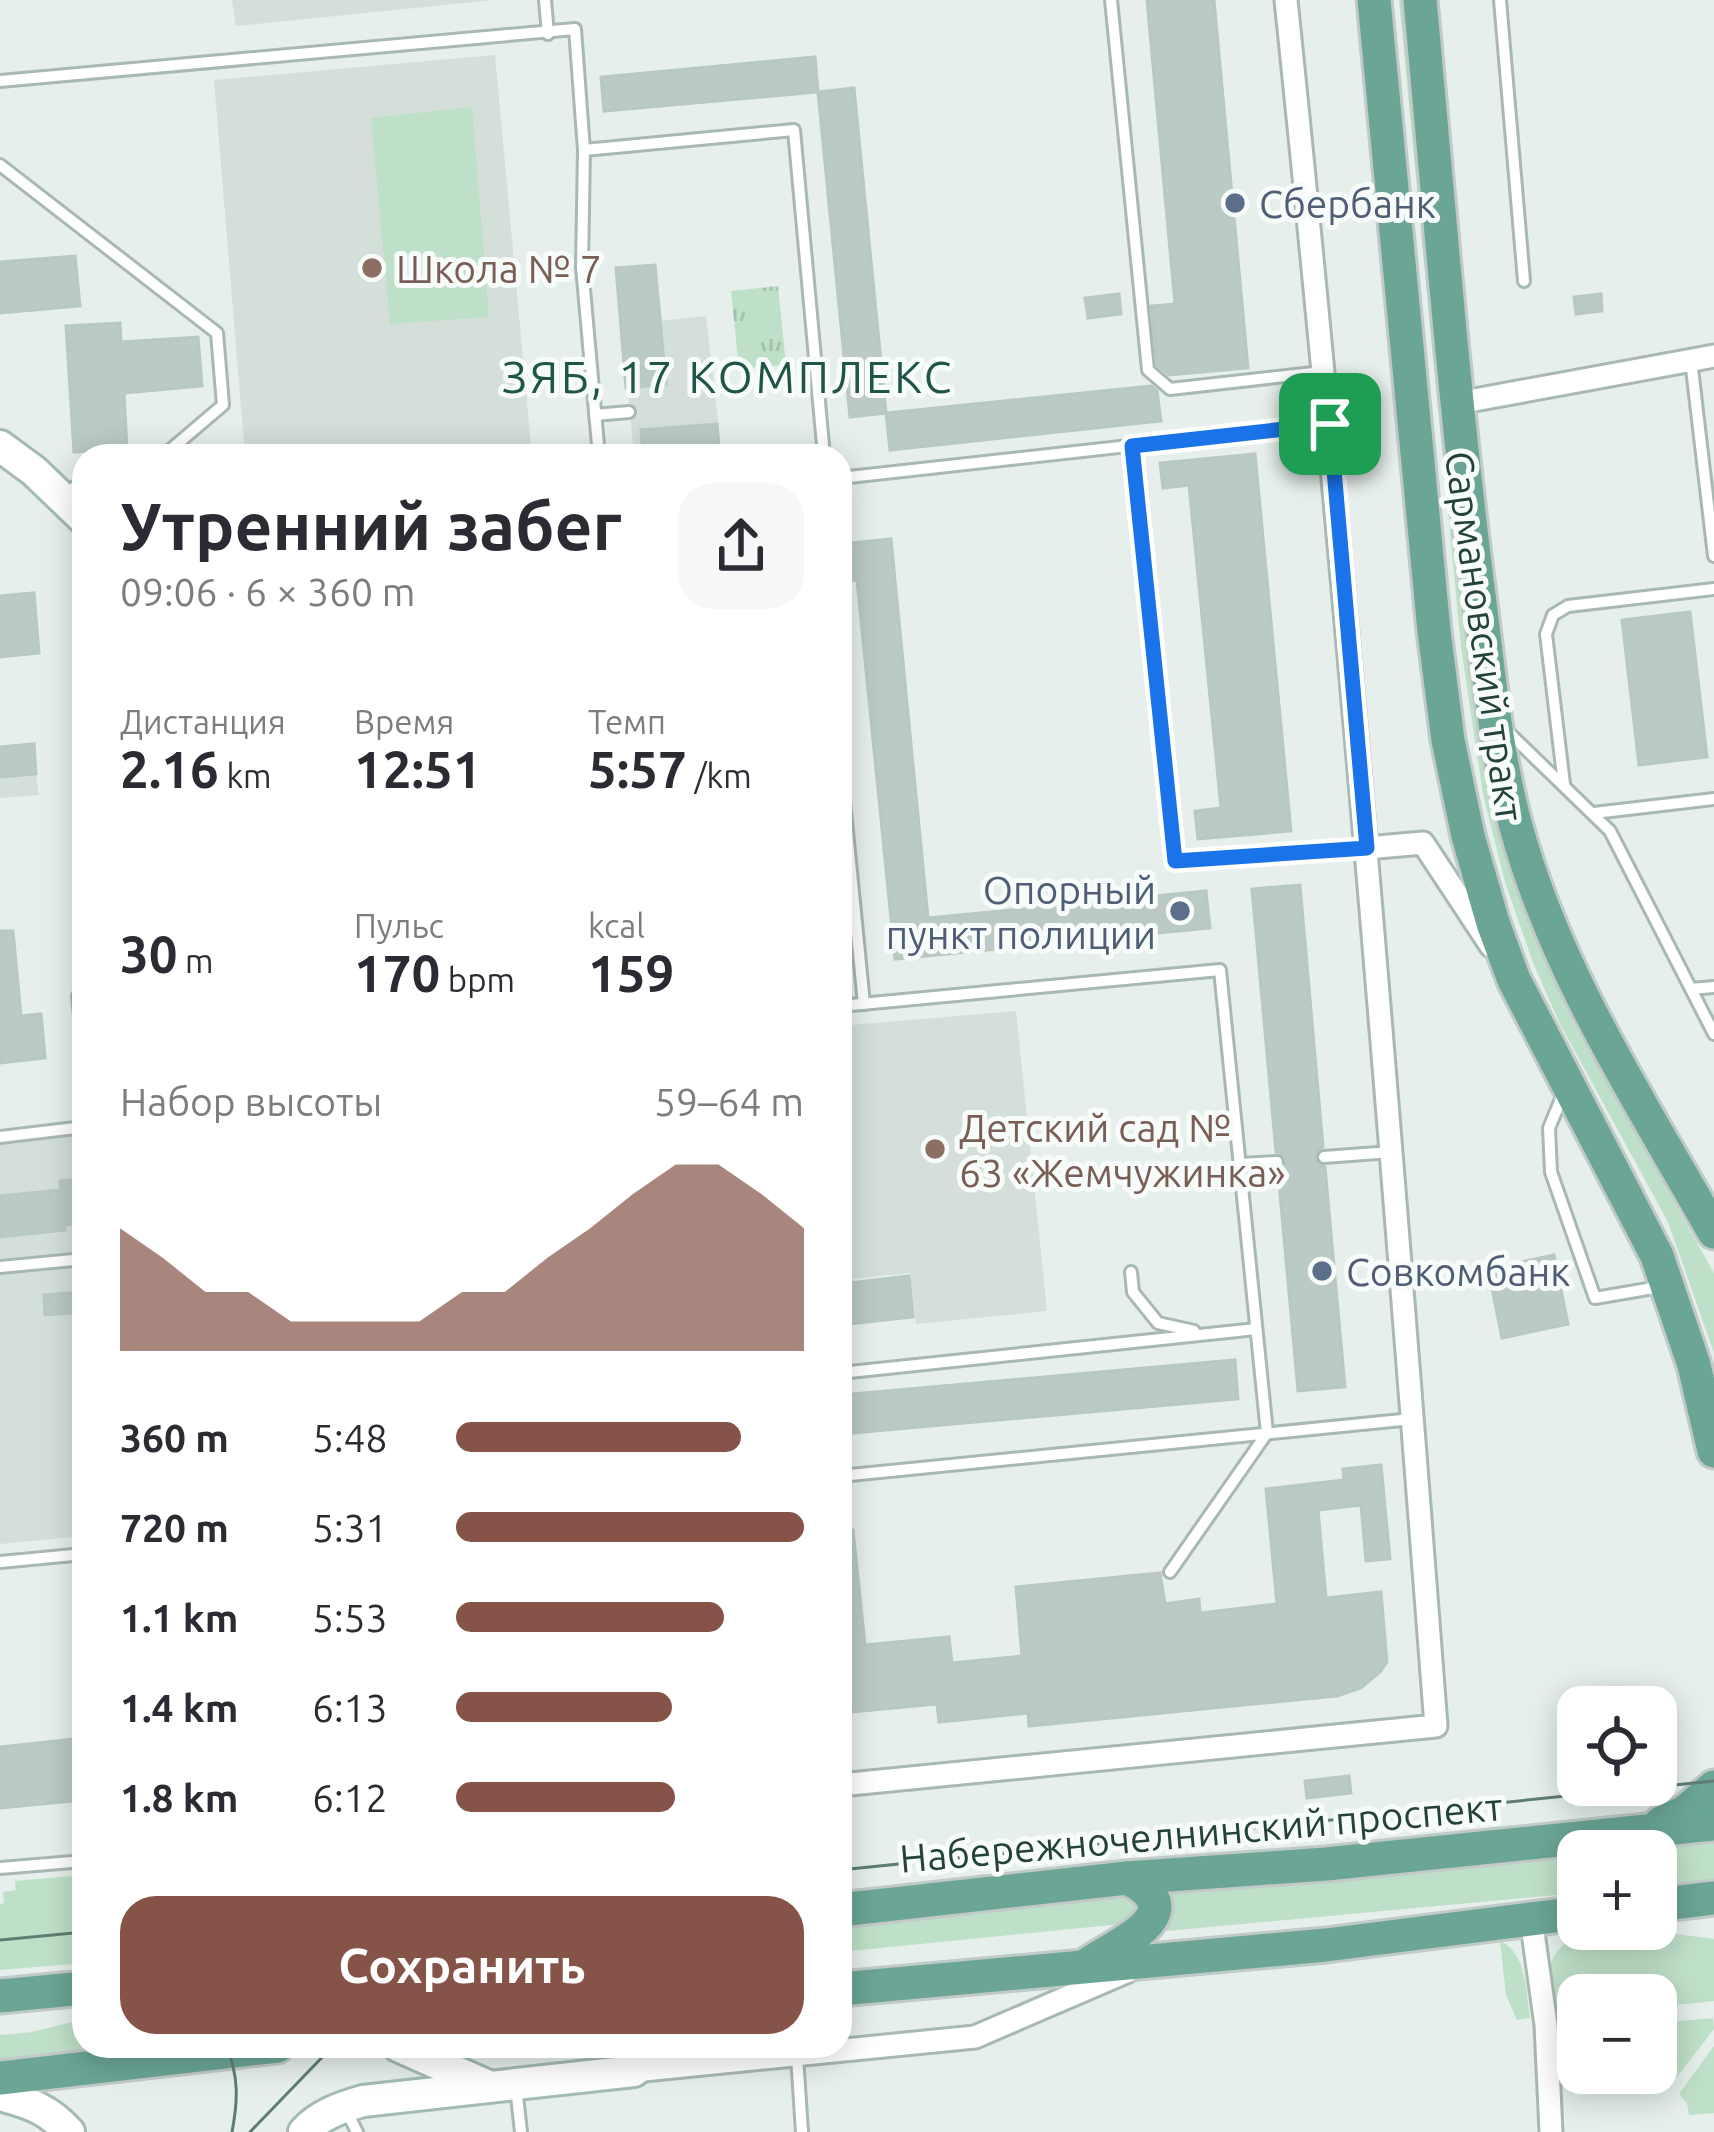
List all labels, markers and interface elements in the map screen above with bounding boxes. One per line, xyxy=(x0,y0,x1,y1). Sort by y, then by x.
place label: Сбербанк xyxy=(1259,182,1436,225)
marker: Сбербанк xyxy=(1222,190,1248,216)
place label: Школа № 7 xyxy=(396,247,602,290)
marker: Школа № 7 xyxy=(359,255,385,281)
district label: ЗЯБ, 17 КОМПЛЕКС xyxy=(502,351,954,402)
pin xyxy=(1279,373,1381,475)
icon: arrive xyxy=(1297,391,1363,457)
street label: Сармановский тракт xyxy=(1438,448,1532,824)
button: share xyxy=(678,483,804,609)
text: Утренний забег xyxy=(120,488,622,562)
text: 09:06 · 6 × 360 m xyxy=(120,570,415,613)
text: Дистанция xyxy=(120,703,286,740)
text: Время xyxy=(354,703,454,740)
text: Темп xyxy=(588,703,666,740)
text: 2.16 xyxy=(120,740,219,798)
text: 12:51 xyxy=(354,740,482,798)
text: 5:57 xyxy=(588,740,687,798)
text: km xyxy=(219,757,272,794)
text: /km xyxy=(687,757,752,794)
place label: Опорный пункт полиции xyxy=(886,868,1156,956)
marker: Опорный пункт полиции xyxy=(1167,898,1193,924)
text: Пульс xyxy=(354,907,444,944)
text: kcal xyxy=(588,907,645,944)
text: 30 xyxy=(120,925,178,983)
text: m xyxy=(178,942,214,979)
text: 170 xyxy=(354,944,440,1002)
text: 159 xyxy=(588,944,674,1002)
text: bpm xyxy=(440,961,515,998)
text: Набор высоты xyxy=(120,1080,382,1123)
text: 59–64 m xyxy=(654,1080,804,1123)
place label: Детский сад № 63 «Жемчужинка» xyxy=(959,1106,1286,1194)
marker: Детский сад № 63 «Жемчужинка» xyxy=(922,1136,948,1162)
place label: Совкомбанк xyxy=(1346,1250,1570,1293)
marker: Совкомбанк xyxy=(1309,1258,1335,1284)
text: 360 m xyxy=(120,1416,229,1459)
text: 5:48 xyxy=(312,1416,388,1459)
text: 720 m xyxy=(120,1506,229,1549)
text: 5:31 xyxy=(312,1506,388,1549)
text: 1.1 km xyxy=(120,1596,238,1639)
text: 5:53 xyxy=(312,1596,388,1639)
text: 1.4 km xyxy=(120,1686,238,1729)
text: 6:13 xyxy=(312,1686,388,1729)
map controls xyxy=(1557,1686,1677,2094)
button: locate xyxy=(1557,1686,1677,1806)
text: 1.8 km xyxy=(120,1776,238,1819)
text: 6:12 xyxy=(312,1776,388,1819)
street label: Набережночелнинский проспект xyxy=(898,1784,1504,1880)
button: + xyxy=(1557,1830,1677,1950)
button: Сохранить xyxy=(120,1896,804,2034)
button: − xyxy=(1557,1974,1677,2094)

